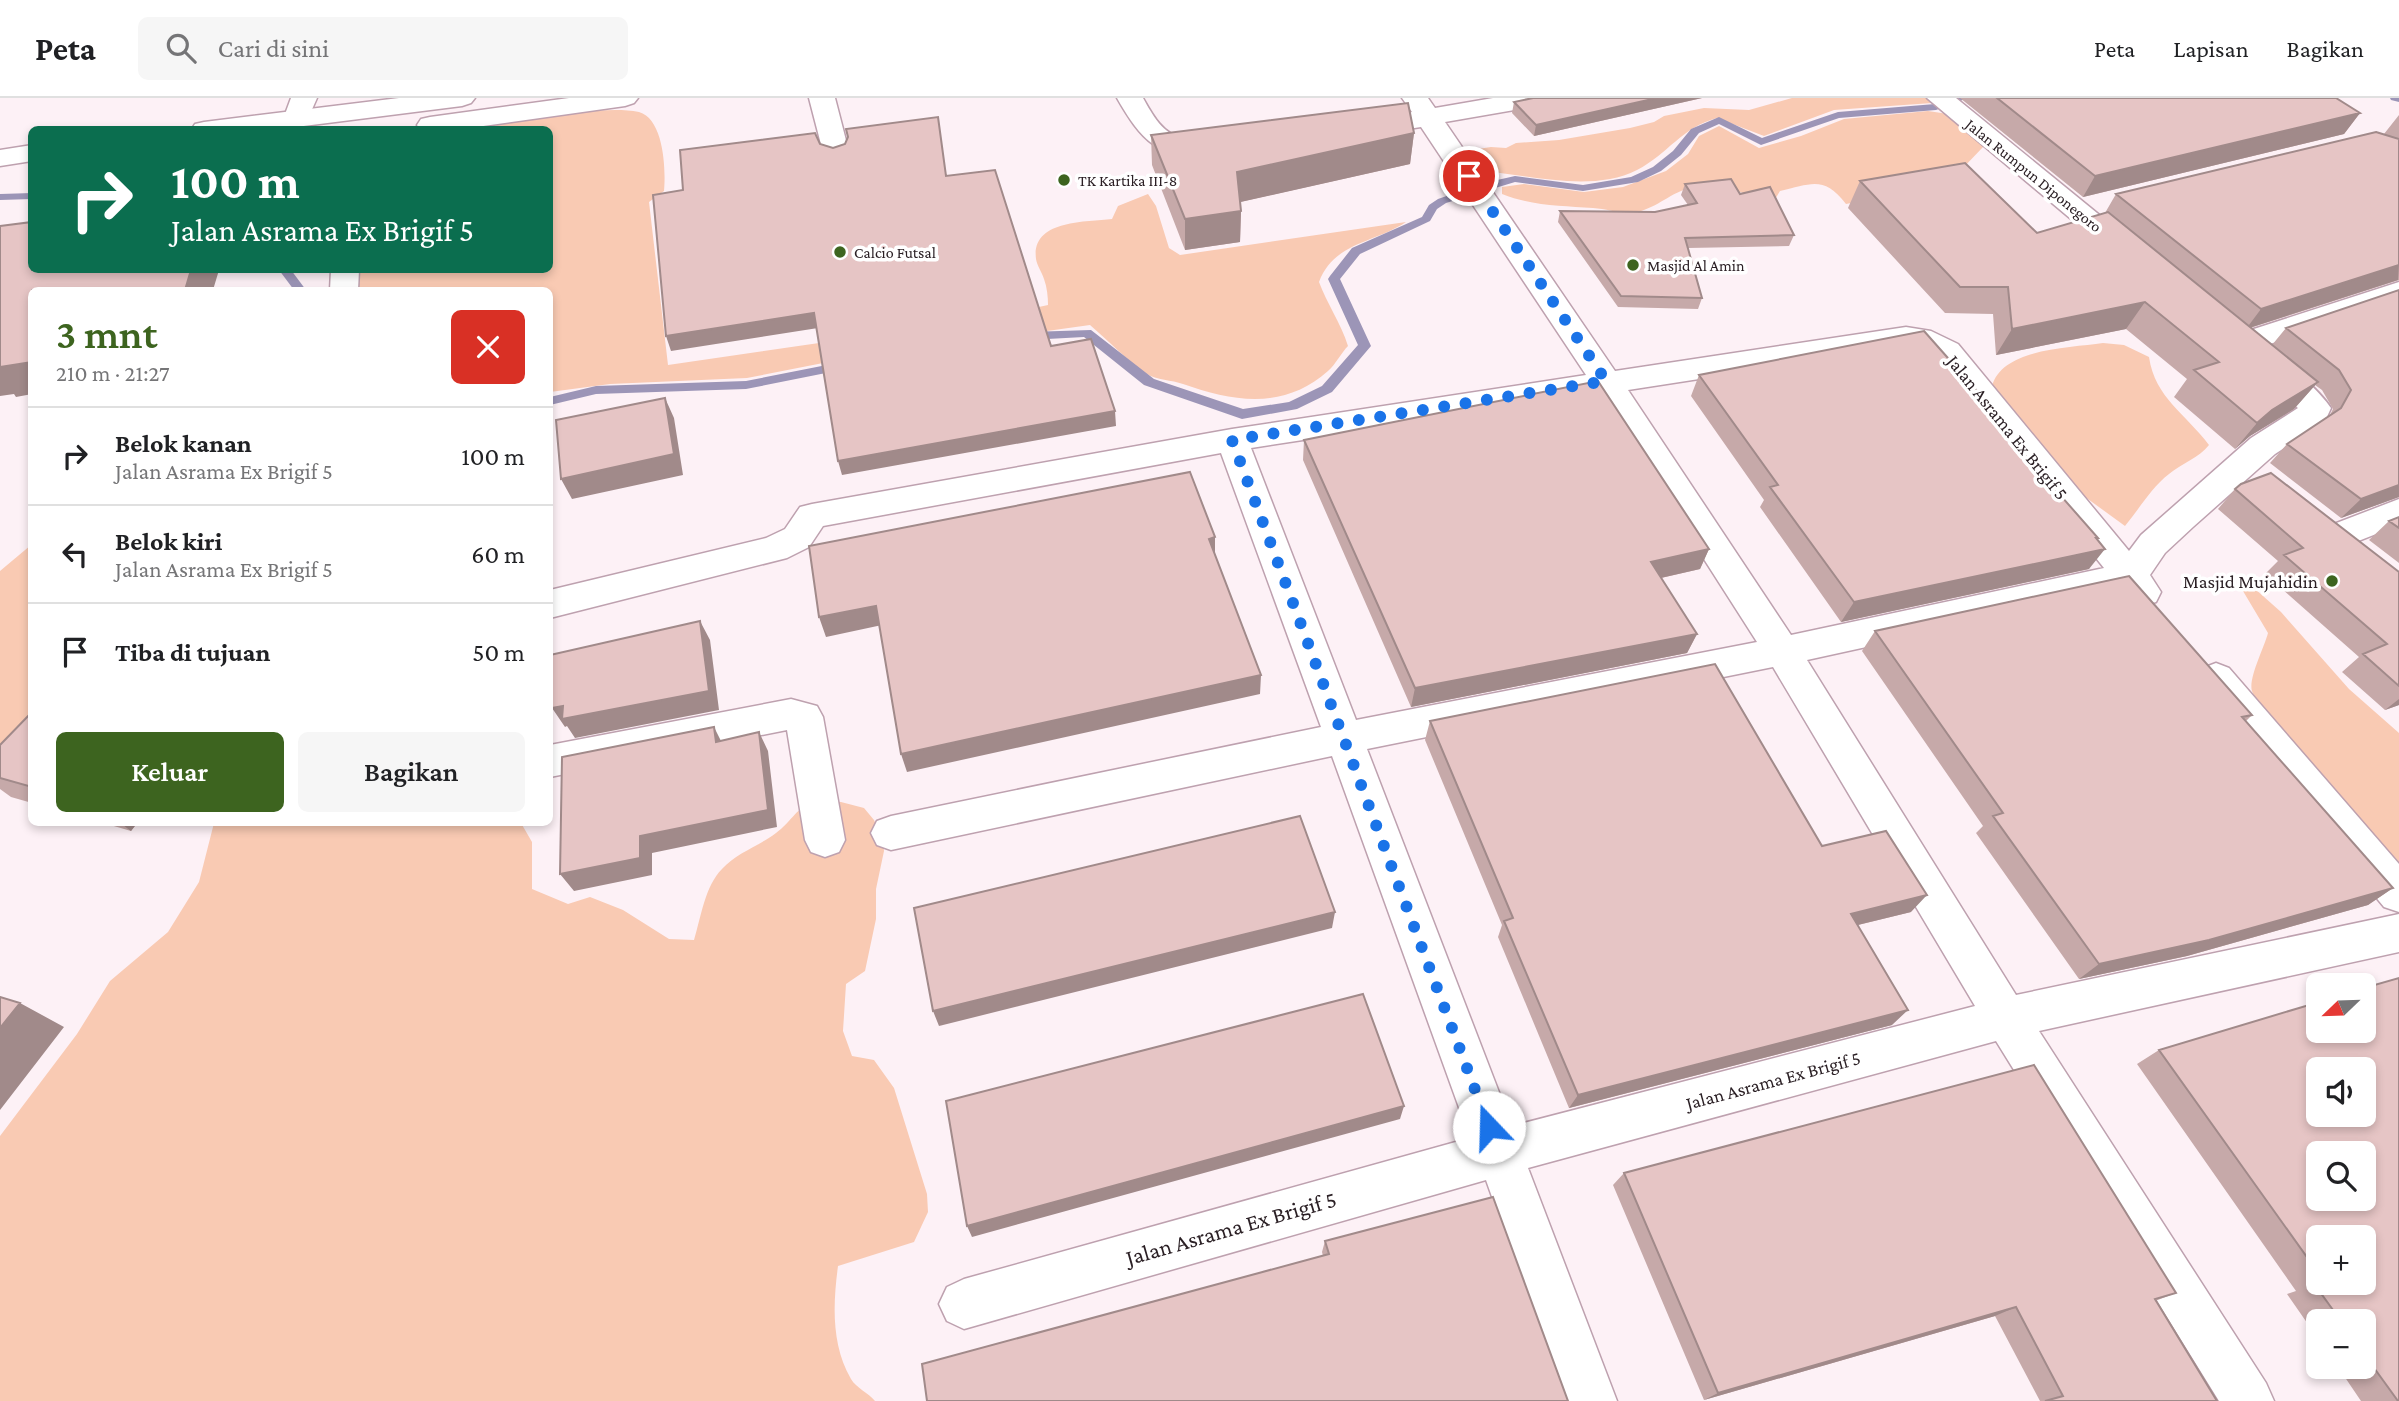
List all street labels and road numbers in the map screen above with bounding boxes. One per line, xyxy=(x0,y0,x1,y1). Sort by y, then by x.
street label: Jalan Rumpun Diponegoro xyxy=(1960,114,2105,236)
street label: Jalan Asrama Ex Brigif 5 xyxy=(1942,349,2072,504)
street label: Jalan Asrama Ex Brigif 5 xyxy=(1682,1047,1863,1114)
street label: Jalan Asrama Ex Brigif 5 xyxy=(1121,1185,1339,1271)

